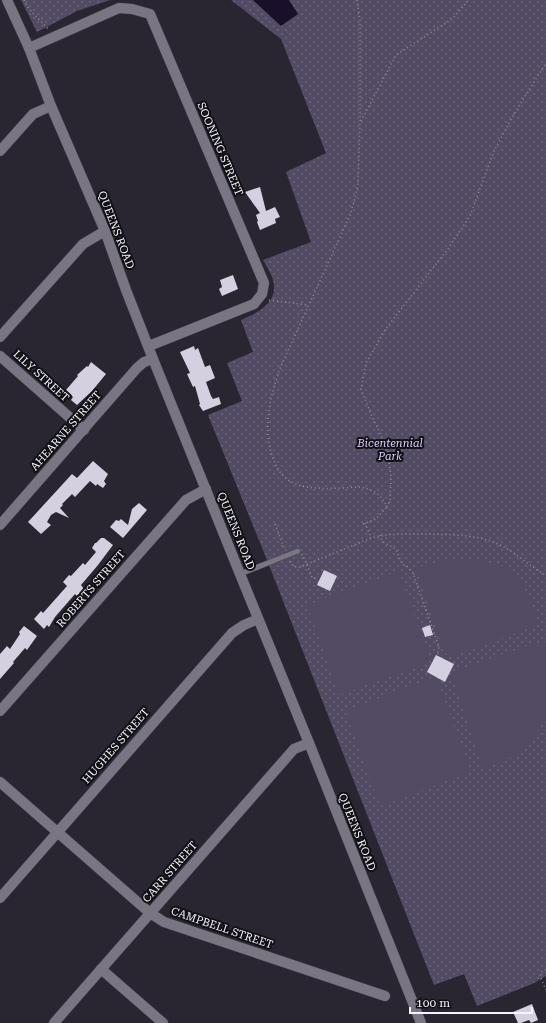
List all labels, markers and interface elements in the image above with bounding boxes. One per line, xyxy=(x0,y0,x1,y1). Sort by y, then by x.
street label: SOONING STREET xyxy=(194,100,246,198)
street label: QUEENS ROAD xyxy=(95,189,137,271)
street label: LILY STREET xyxy=(10,348,72,404)
street label: AHEARNE STREET xyxy=(28,389,104,473)
park label: Bicentennial Park xyxy=(356,437,423,463)
street label: QUEENS ROAD xyxy=(215,490,257,572)
street label: ROBERTS STREET xyxy=(54,548,128,630)
street label: HUGHES STREET xyxy=(80,706,152,786)
street label: QUEENS ROAD xyxy=(336,791,378,873)
street label: CARR STREET xyxy=(140,839,200,905)
street label: CAMPBELL STREET xyxy=(169,904,275,952)
scale bar xyxy=(410,989,532,1015)
text: 100 m xyxy=(416,996,450,1010)

